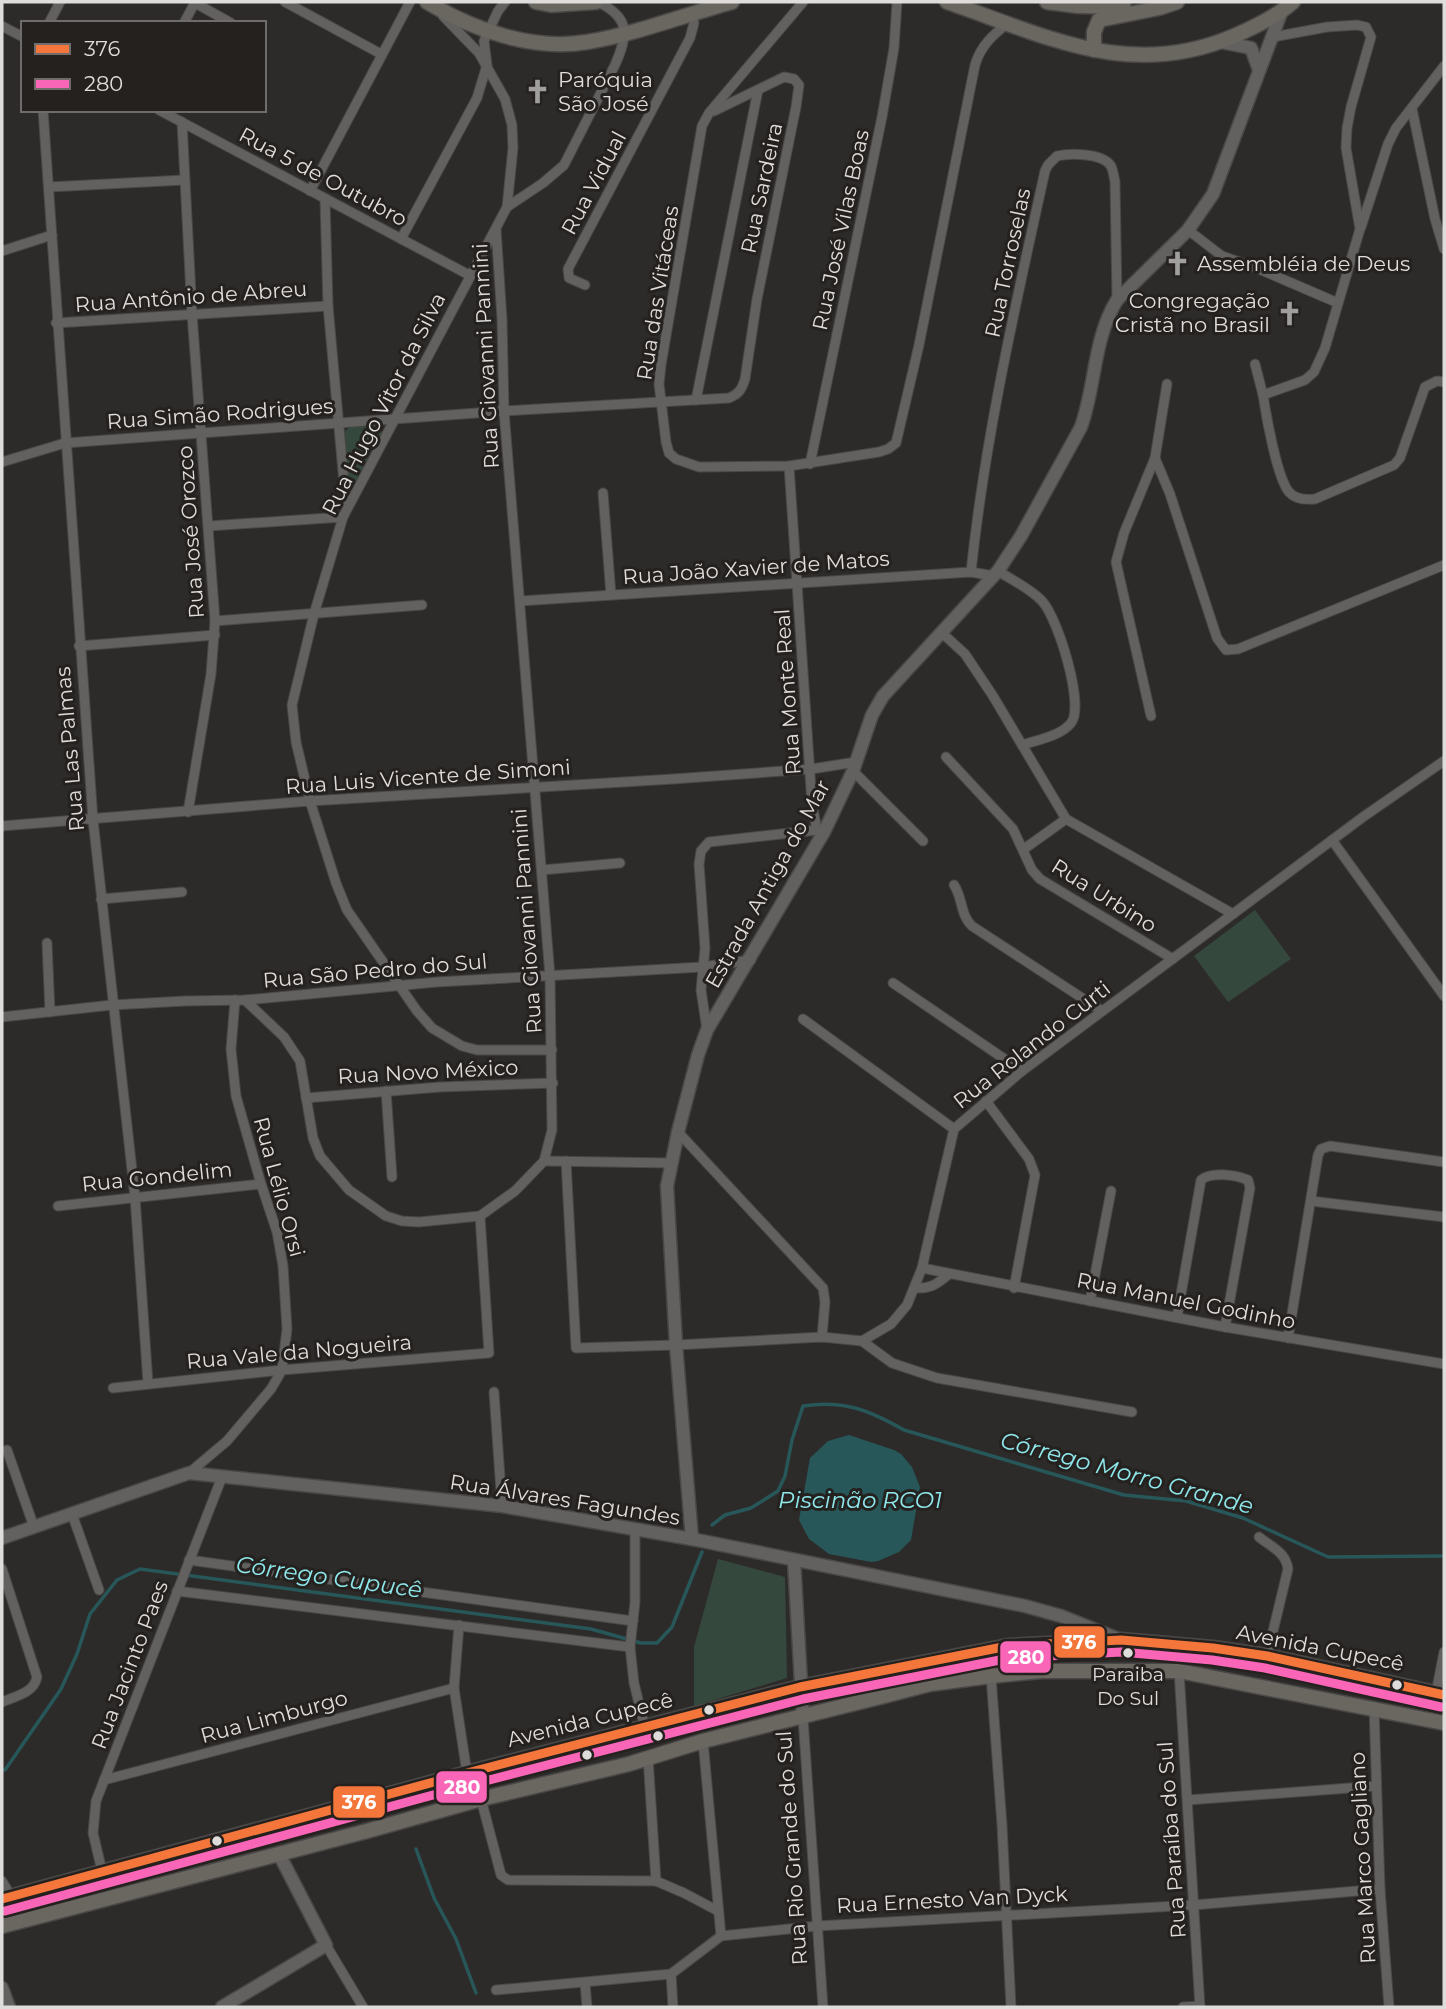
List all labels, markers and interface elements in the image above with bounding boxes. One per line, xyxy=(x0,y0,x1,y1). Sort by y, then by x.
legend xyxy=(21,21,266,112)
text: 376 xyxy=(84,36,121,61)
place label: Paróquia São José xyxy=(558,67,653,116)
text: 280 xyxy=(84,71,123,96)
church icon: Paróquia São José xyxy=(524,78,552,106)
street label: Rua Sardeira xyxy=(735,120,788,256)
street label: Rua 5 de Outubro xyxy=(235,122,412,231)
street label: Rua Vidual xyxy=(556,127,631,239)
street label: Rua José Vilas Boas xyxy=(807,127,874,333)
street label: Rua Torroselas xyxy=(979,186,1036,340)
street label: Rua das Vitáceas xyxy=(631,204,684,382)
street label: Rua Giovanni Pannini xyxy=(467,243,504,469)
church icon: Assembléia de Deus xyxy=(1163,250,1191,278)
place label: Assembléia de Deus xyxy=(1197,251,1410,276)
street label: Rua Antônio de Abreu xyxy=(74,276,308,317)
street label: Rua Hugo Vitor da Silva xyxy=(317,288,451,519)
place label: Congregação Cristã no Brasil xyxy=(1115,288,1270,337)
church icon: Congregação Cristã no Brasil xyxy=(1276,299,1304,327)
street label: Rua Simão Rodrigues xyxy=(106,393,334,434)
street label: Rua José Orozco xyxy=(172,445,209,619)
street label: Rua João Xavier de Matos xyxy=(622,546,890,589)
street label: Rua Monte Real xyxy=(769,608,806,776)
street label: Rua Las Palmas xyxy=(50,666,89,833)
street label: Rua Luis Vicente de Simoni xyxy=(284,754,571,799)
street label: Estrada Antiga do Mar xyxy=(700,775,835,992)
street label: Rua Giovanni Pannini xyxy=(506,808,547,1035)
street label: Rua Urbino xyxy=(1047,853,1161,938)
street label: Rua São Pedro do Sul xyxy=(262,948,488,993)
street label: Rua Rolando Curti xyxy=(948,976,1115,1114)
street label: Rua Novo México xyxy=(337,1054,519,1089)
street label: Rua Lélio Orsi xyxy=(249,1114,310,1260)
street label: Rua Gondelim xyxy=(80,1156,233,1197)
street label: Rua Manuel Godinho xyxy=(1074,1267,1298,1334)
street label: Rua Vale da Nogueira xyxy=(185,1329,413,1374)
water label: Córrego Morro Grande xyxy=(997,1426,1257,1520)
street label: Rua Álvares Fagundes xyxy=(448,1469,682,1530)
water label: Piscinão RCO1 xyxy=(778,1486,942,1514)
water label: Córrego Cupucê xyxy=(234,1550,424,1604)
street label: Rua Jacinto Paes xyxy=(86,1577,173,1753)
street label: Avenida Cupecê xyxy=(1234,1619,1406,1676)
line badge: 376 xyxy=(1053,1625,1106,1659)
text: 376 xyxy=(1061,1631,1096,1654)
line badge: 280 xyxy=(999,1640,1052,1674)
text: 280 xyxy=(1008,1646,1044,1669)
marker: Paraiba Do Sul xyxy=(1121,1646,1135,1660)
place label: Paraiba Do Sul xyxy=(1092,1663,1164,1710)
unlabelled marker xyxy=(1390,1678,1404,1692)
street label: Rua Limburgo xyxy=(197,1685,350,1748)
street label: Avenida Cupecê xyxy=(504,1687,675,1752)
unlabelled marker xyxy=(702,1703,716,1717)
unlabelled marker xyxy=(651,1729,665,1743)
street label: Rua Rio Grande do Sul xyxy=(771,1730,812,1966)
street label: Rua Paraíba do Sul xyxy=(1152,1741,1191,1939)
unlabelled marker xyxy=(580,1748,594,1762)
street label: Rua Marco Gagliano xyxy=(1344,1751,1381,1965)
line badge: 280 xyxy=(435,1770,488,1804)
text: 280 xyxy=(444,1776,480,1799)
line badge: 376 xyxy=(332,1785,386,1819)
text: 376 xyxy=(341,1791,376,1814)
unlabelled marker xyxy=(210,1834,224,1848)
street label: Rua Ernesto Van Dyck xyxy=(836,1881,1069,1918)

